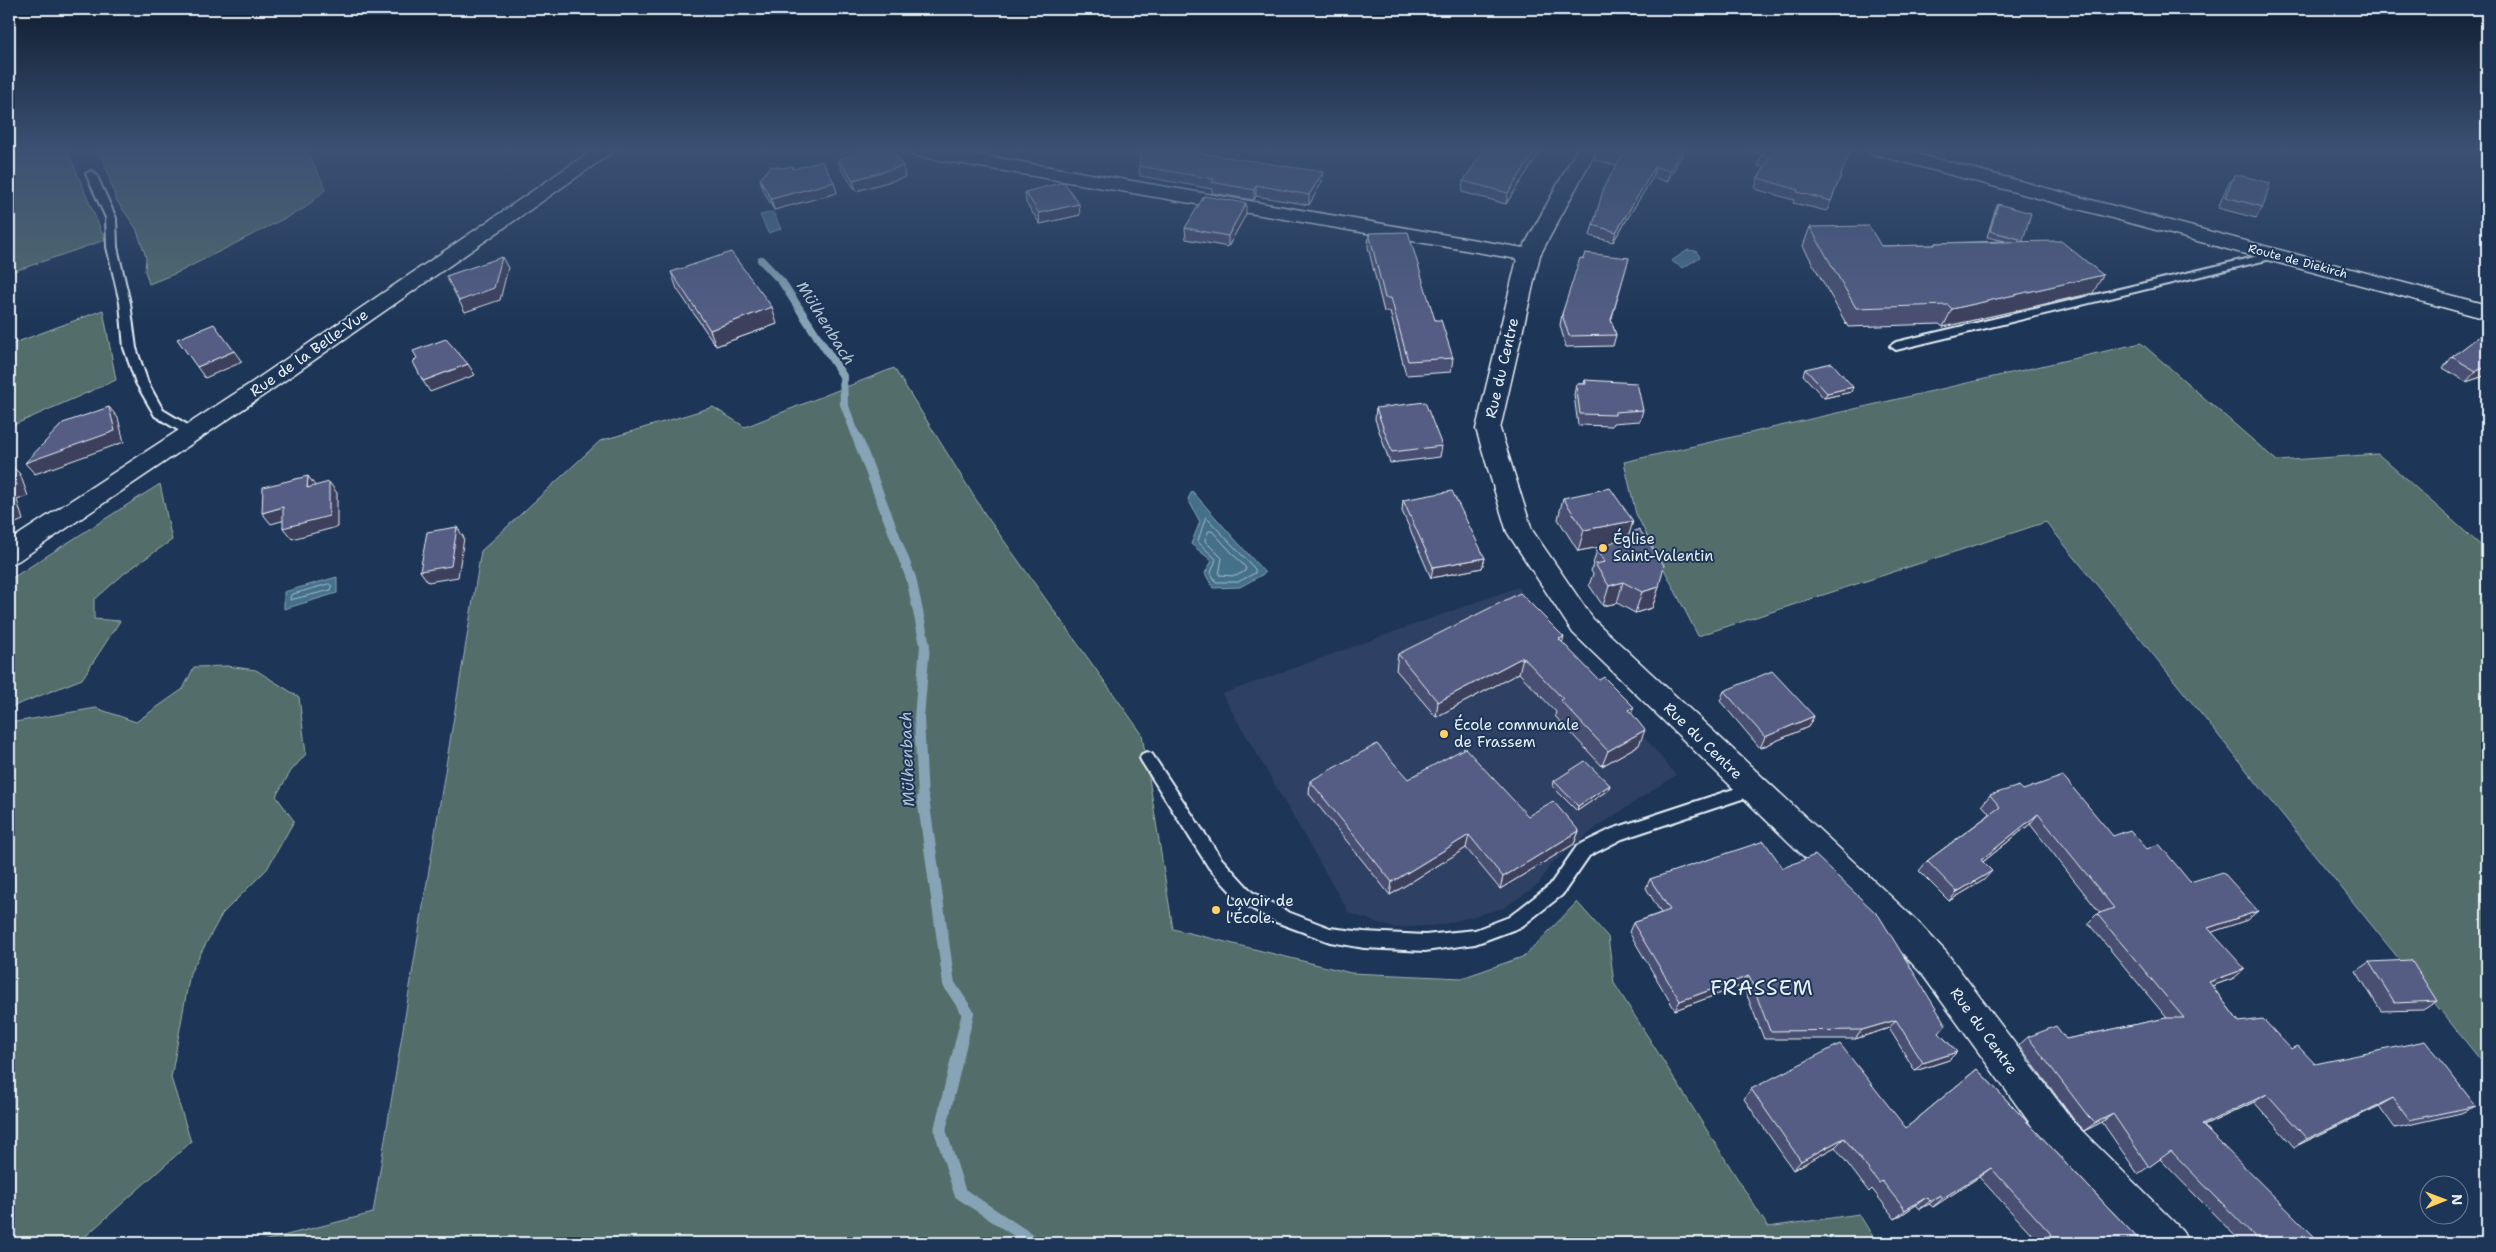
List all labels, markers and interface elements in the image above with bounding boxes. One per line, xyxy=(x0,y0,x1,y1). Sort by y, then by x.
street label: Route de Diekirch xyxy=(2247,240,2349,282)
water label: Mülhenbach xyxy=(792,277,860,369)
street label: Rue de la Belle-Vue xyxy=(246,305,372,401)
street label: Rue du Centre xyxy=(1481,316,1523,420)
place label: Église Saint-Valentin xyxy=(1613,528,1714,566)
marker: Église Saint-Valentin xyxy=(1597,542,1609,554)
street label: Rue du Centre xyxy=(1659,698,1747,784)
water label: Mülhenbach xyxy=(895,711,919,807)
place label: École communale de Frassem xyxy=(1454,714,1579,752)
marker: École communale de Frassem xyxy=(1438,728,1450,740)
place label: Lavoir de l'École. xyxy=(1226,891,1294,928)
marker: Lavoir de l'École. xyxy=(1210,904,1222,916)
district label: FRASSEM xyxy=(1710,974,1814,1002)
street label: Rue du Centre xyxy=(1946,984,2022,1078)
north arrow xyxy=(2418,1174,2468,1224)
text: N xyxy=(2448,1194,2466,1205)

